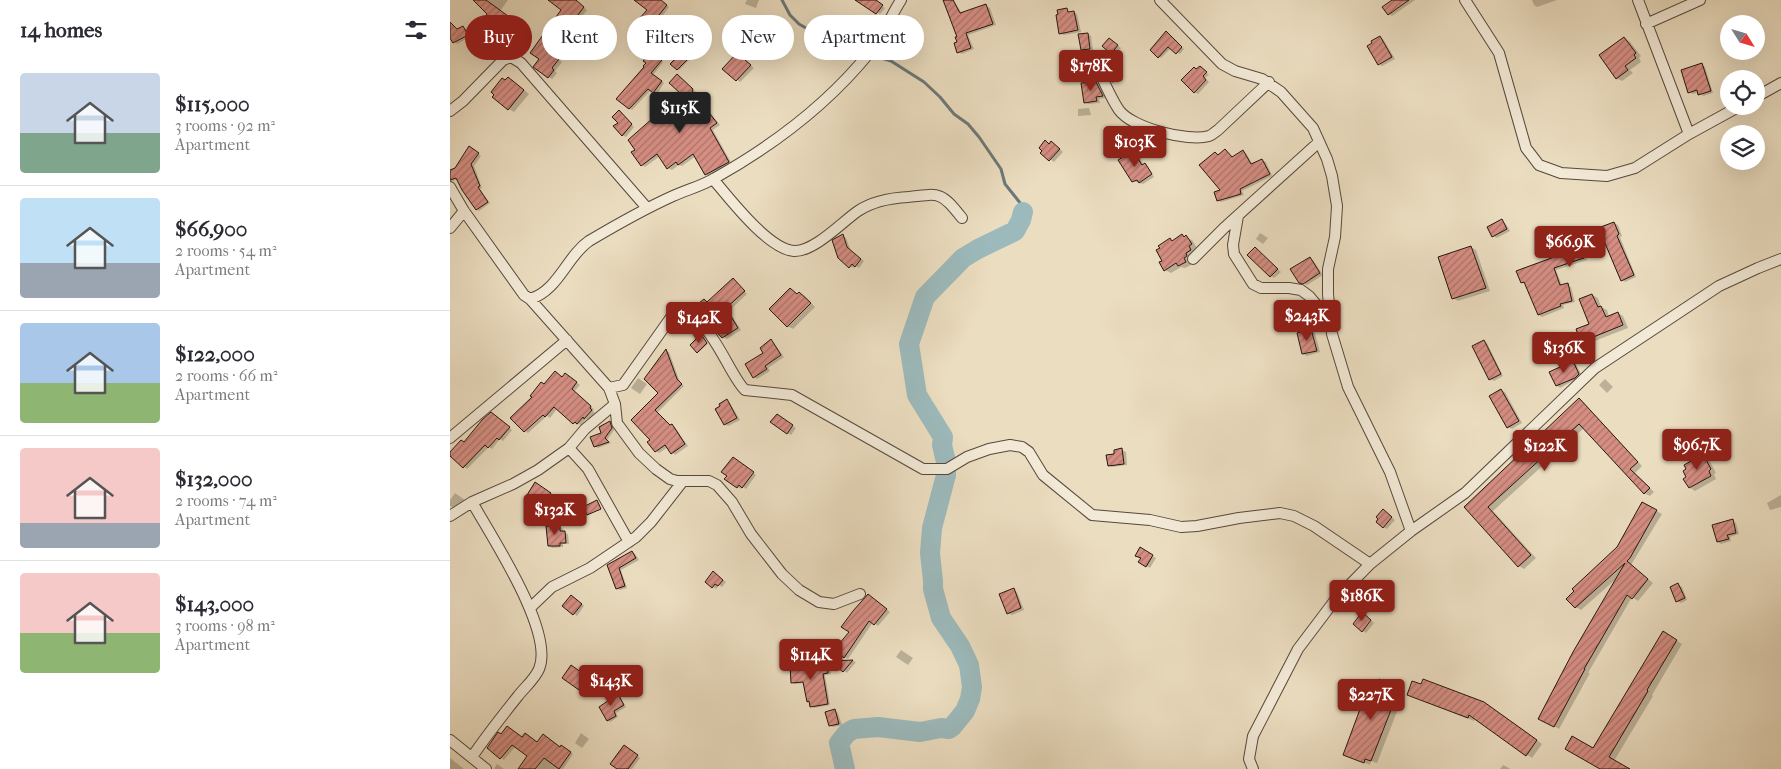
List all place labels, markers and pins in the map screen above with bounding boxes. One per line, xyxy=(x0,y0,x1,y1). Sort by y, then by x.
pin: $178K xyxy=(1056,49,1126,92)
pin: $115K xyxy=(645,92,715,134)
pin: $103K xyxy=(1100,126,1170,168)
pin: $66.9K xyxy=(1529,226,1611,268)
pin: $243K xyxy=(1272,300,1342,342)
pin: $142K xyxy=(664,302,734,344)
pin: $136K xyxy=(1529,332,1599,374)
pin: $96.7K xyxy=(1656,428,1738,471)
pin: $122K xyxy=(1510,430,1580,472)
pin: $132K xyxy=(520,494,590,536)
pin: $186K xyxy=(1327,580,1397,622)
pin: $114K xyxy=(776,638,846,681)
pin: $143K xyxy=(576,664,646,707)
pin: $227K xyxy=(1336,678,1406,721)

